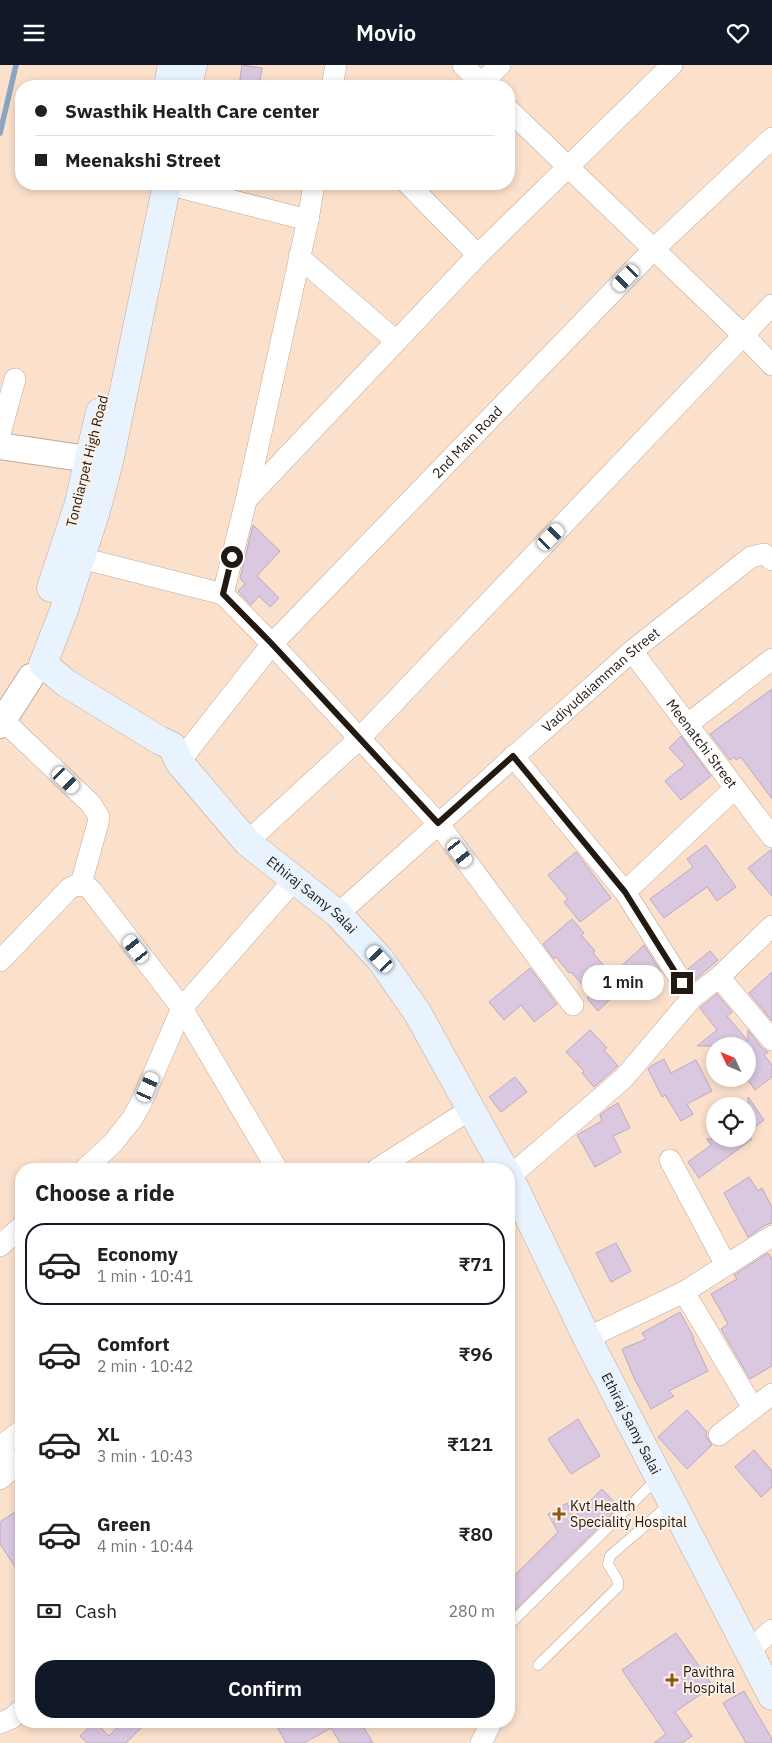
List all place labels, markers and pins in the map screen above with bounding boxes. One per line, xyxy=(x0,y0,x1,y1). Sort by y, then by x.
place label: Kvt Health Speciality Hospital xyxy=(570,1497,687,1531)
marker: Kvt Health Speciality Hospital xyxy=(552,1507,566,1521)
place label: Pavithra Hospital xyxy=(683,1663,736,1697)
marker: Pavithra Hospital xyxy=(665,1673,679,1687)

